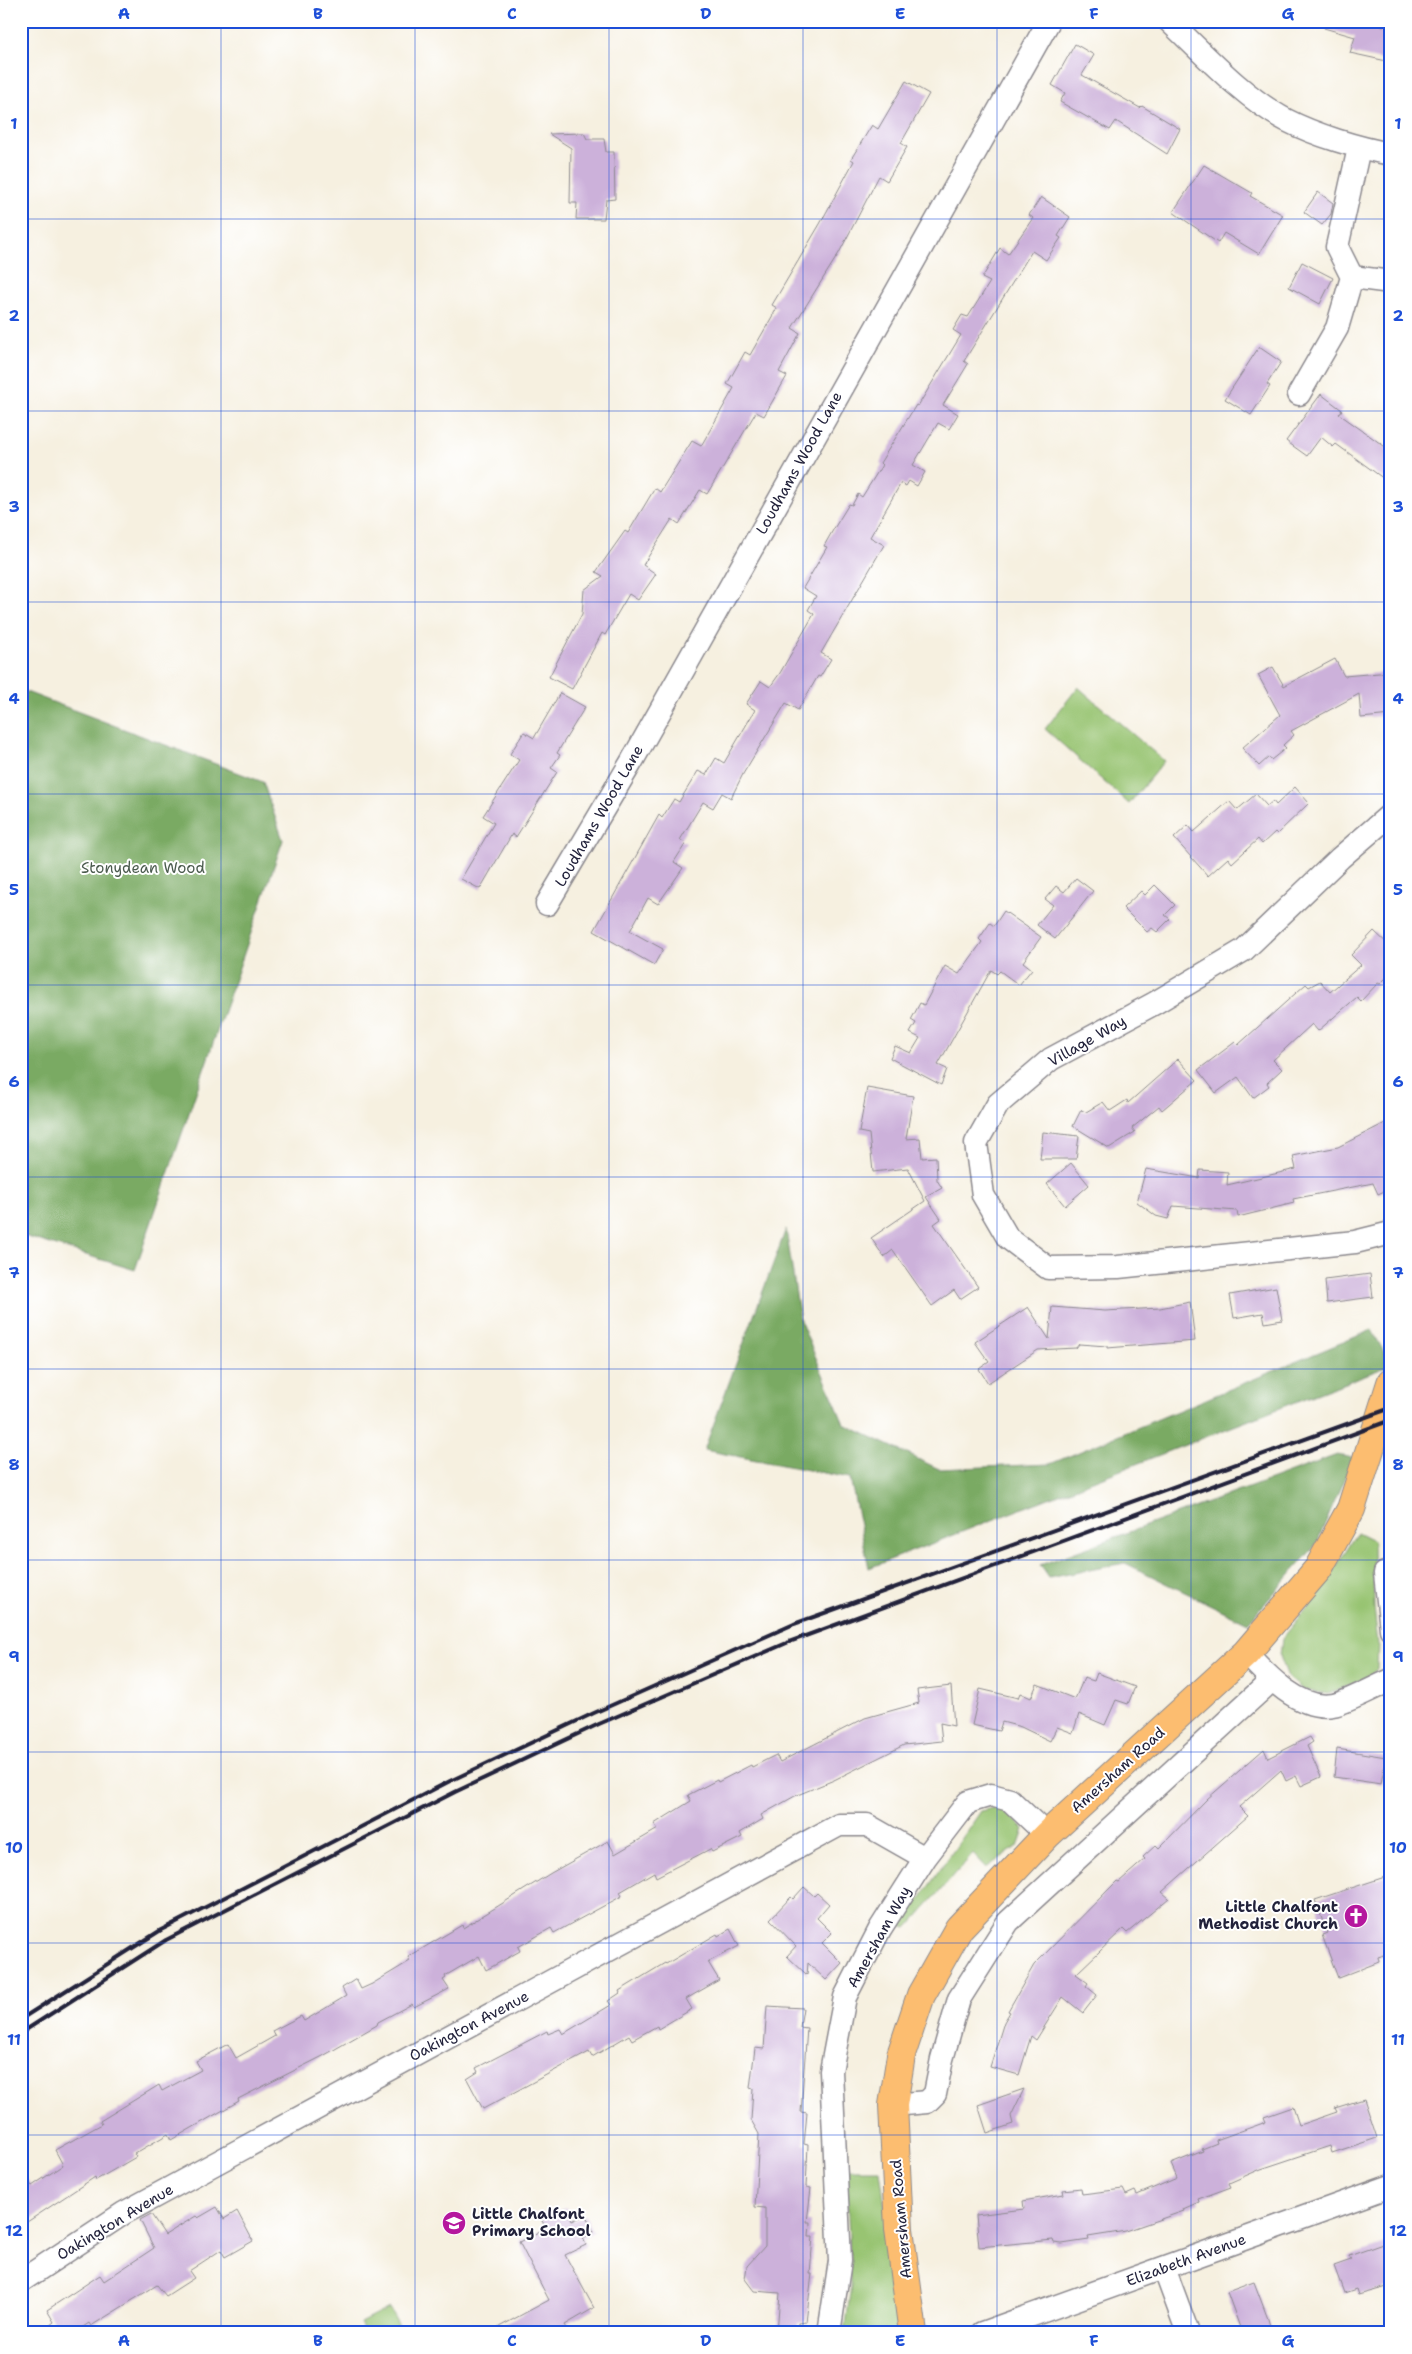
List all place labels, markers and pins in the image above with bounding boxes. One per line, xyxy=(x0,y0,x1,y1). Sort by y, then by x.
place label: Little Chalfont Methodist Church xyxy=(1198,1897,1338,1934)
church icon: Little Chalfont Methodist Church xyxy=(1343,1903,1369,1929)
place label: Little Chalfont Primary School xyxy=(472,2204,591,2241)
school or university icon: Little Chalfont Primary School xyxy=(441,2210,467,2236)

